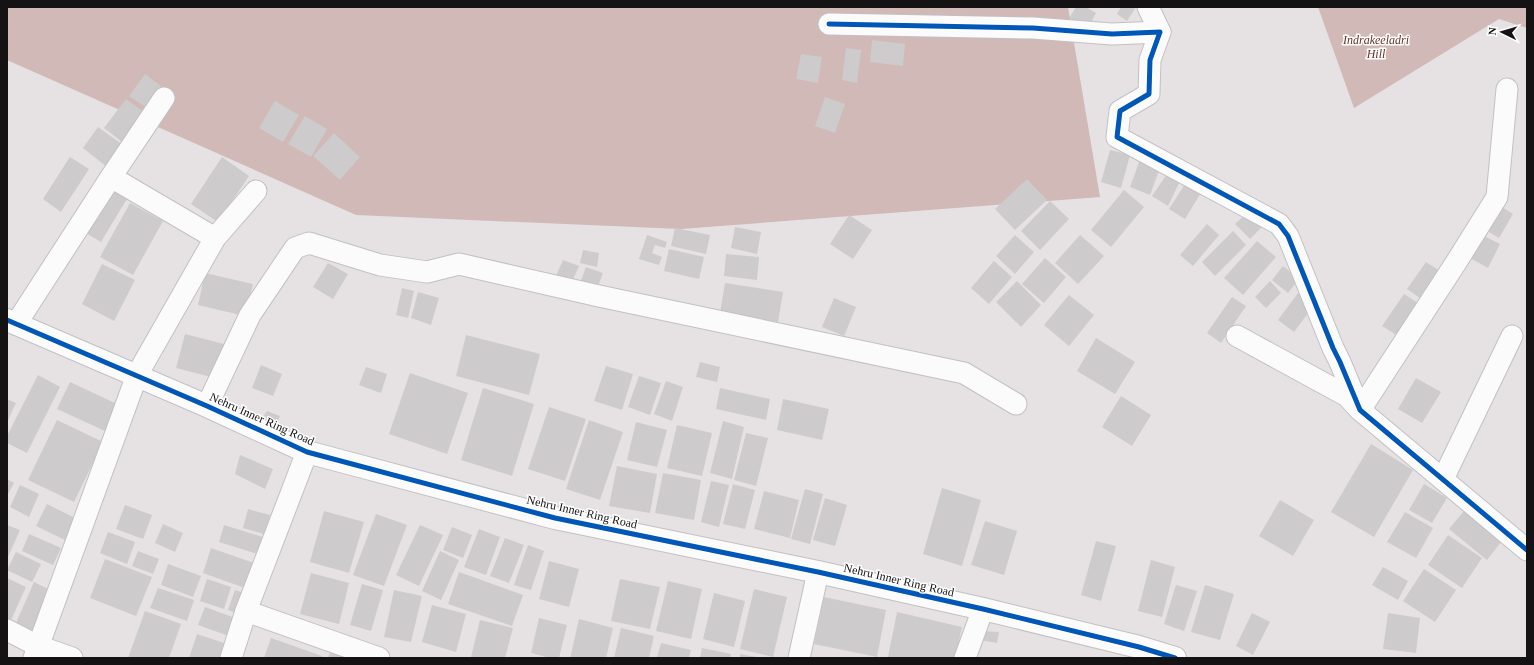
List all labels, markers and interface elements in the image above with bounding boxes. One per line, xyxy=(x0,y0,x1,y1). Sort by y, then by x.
north arrow xyxy=(1482,12,1522,52)
text: N xyxy=(1486,27,1498,36)
park label: Indrakeeladri Hill xyxy=(1342,33,1409,61)
street label: Nehru Inner Ring Road xyxy=(208,390,316,448)
street label: Nehru Inner Ring Road xyxy=(525,492,639,532)
street label: Nehru Inner Ring Road xyxy=(842,560,956,600)

